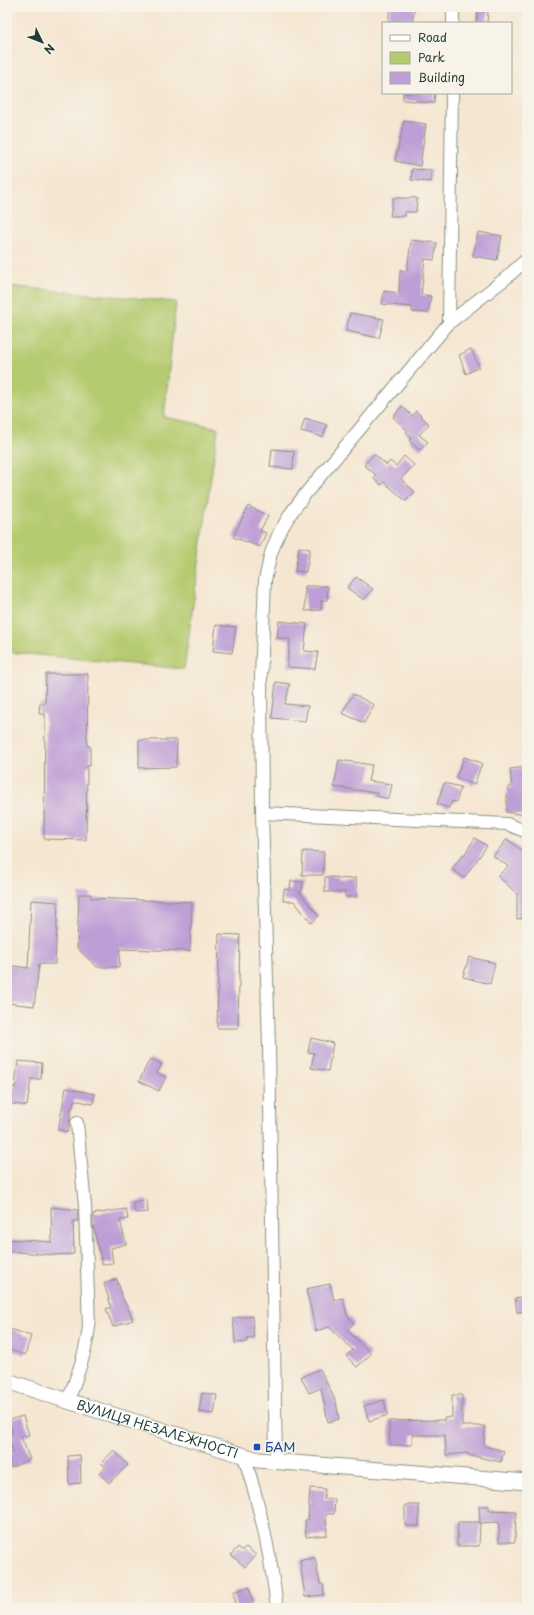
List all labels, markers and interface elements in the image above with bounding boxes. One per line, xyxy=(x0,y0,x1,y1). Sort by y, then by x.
north arrow xyxy=(22,22,62,62)
legend xyxy=(382,22,512,94)
text: Road xyxy=(418,28,447,46)
text: N xyxy=(40,40,59,58)
text: Park xyxy=(418,48,445,66)
text: Building xyxy=(418,68,465,86)
street label: ВУЛИЦЯ НЕЗАЛЕЖНОСТІ xyxy=(75,1394,241,1462)
place label: БАМ xyxy=(265,1437,295,1456)
marker: БАМ xyxy=(252,1442,262,1452)

